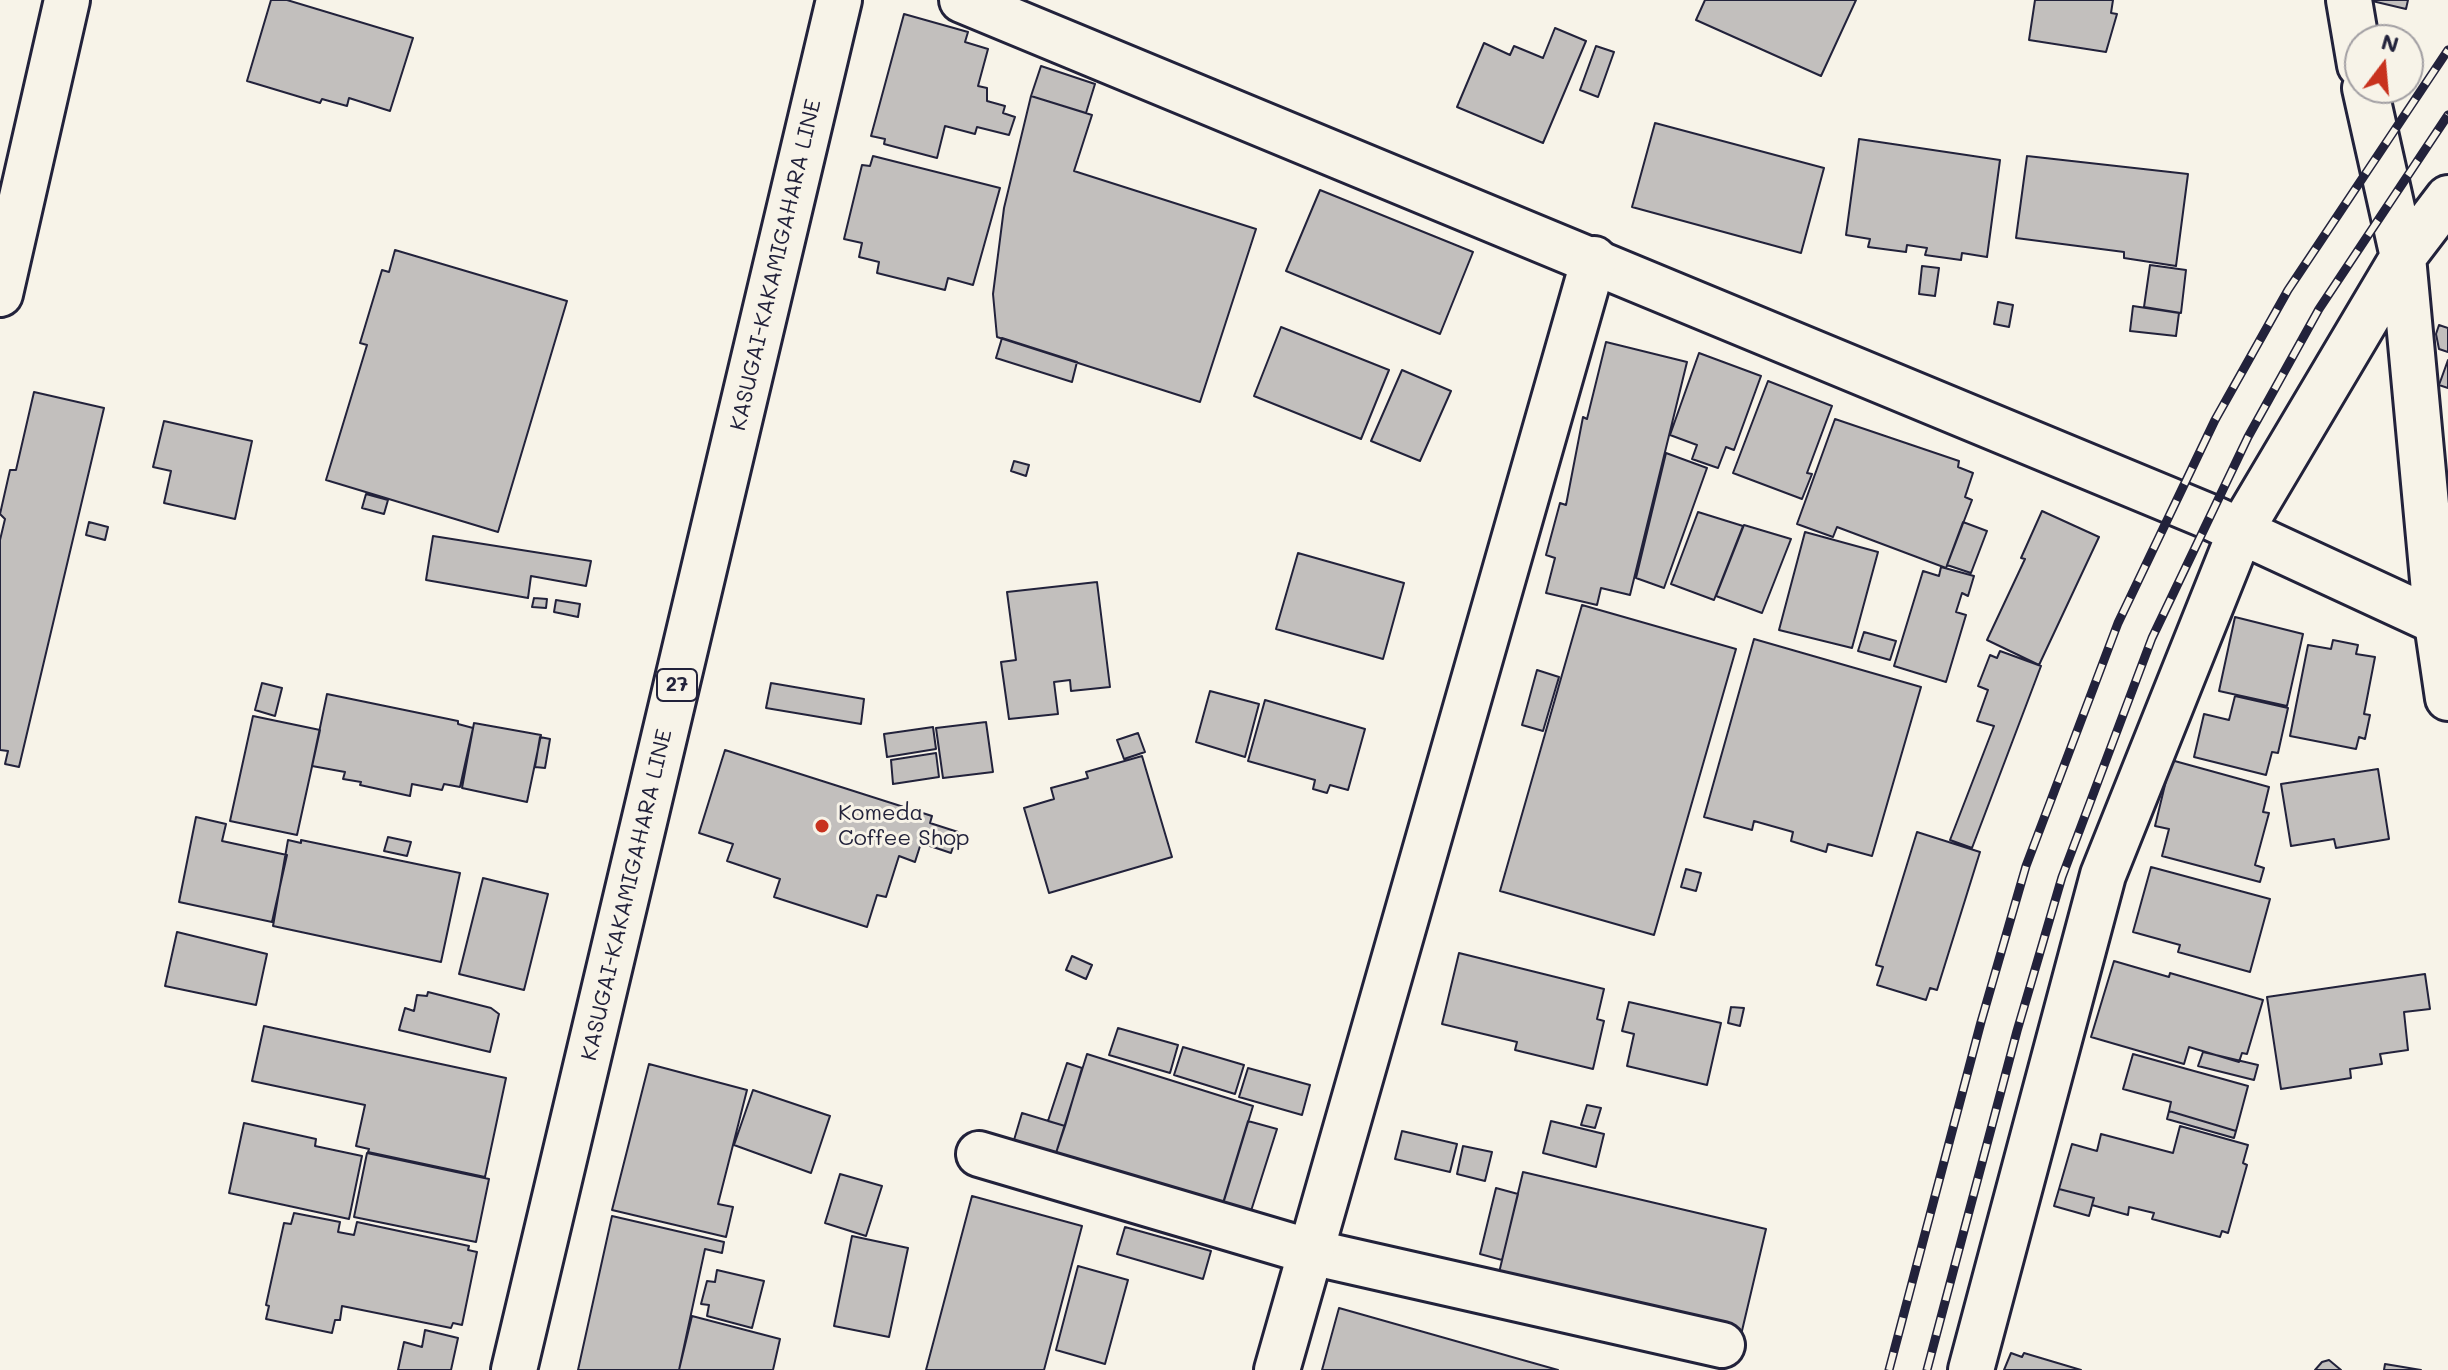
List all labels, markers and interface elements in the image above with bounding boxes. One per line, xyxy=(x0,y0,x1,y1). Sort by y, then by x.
north arrow xyxy=(2344,24,2424,104)
text: N xyxy=(2378,26,2402,59)
street label: KASUGAI-KAKAMIGAHARA LINE xyxy=(725,97,827,433)
road number: 27 xyxy=(657,669,697,701)
street label: KASUGAI-KAKAMIGAHARA LINE xyxy=(576,727,678,1063)
place label: Komeda Coffee Shop xyxy=(838,800,970,852)
marker: Komeda Coffee Shop xyxy=(813,817,831,835)

